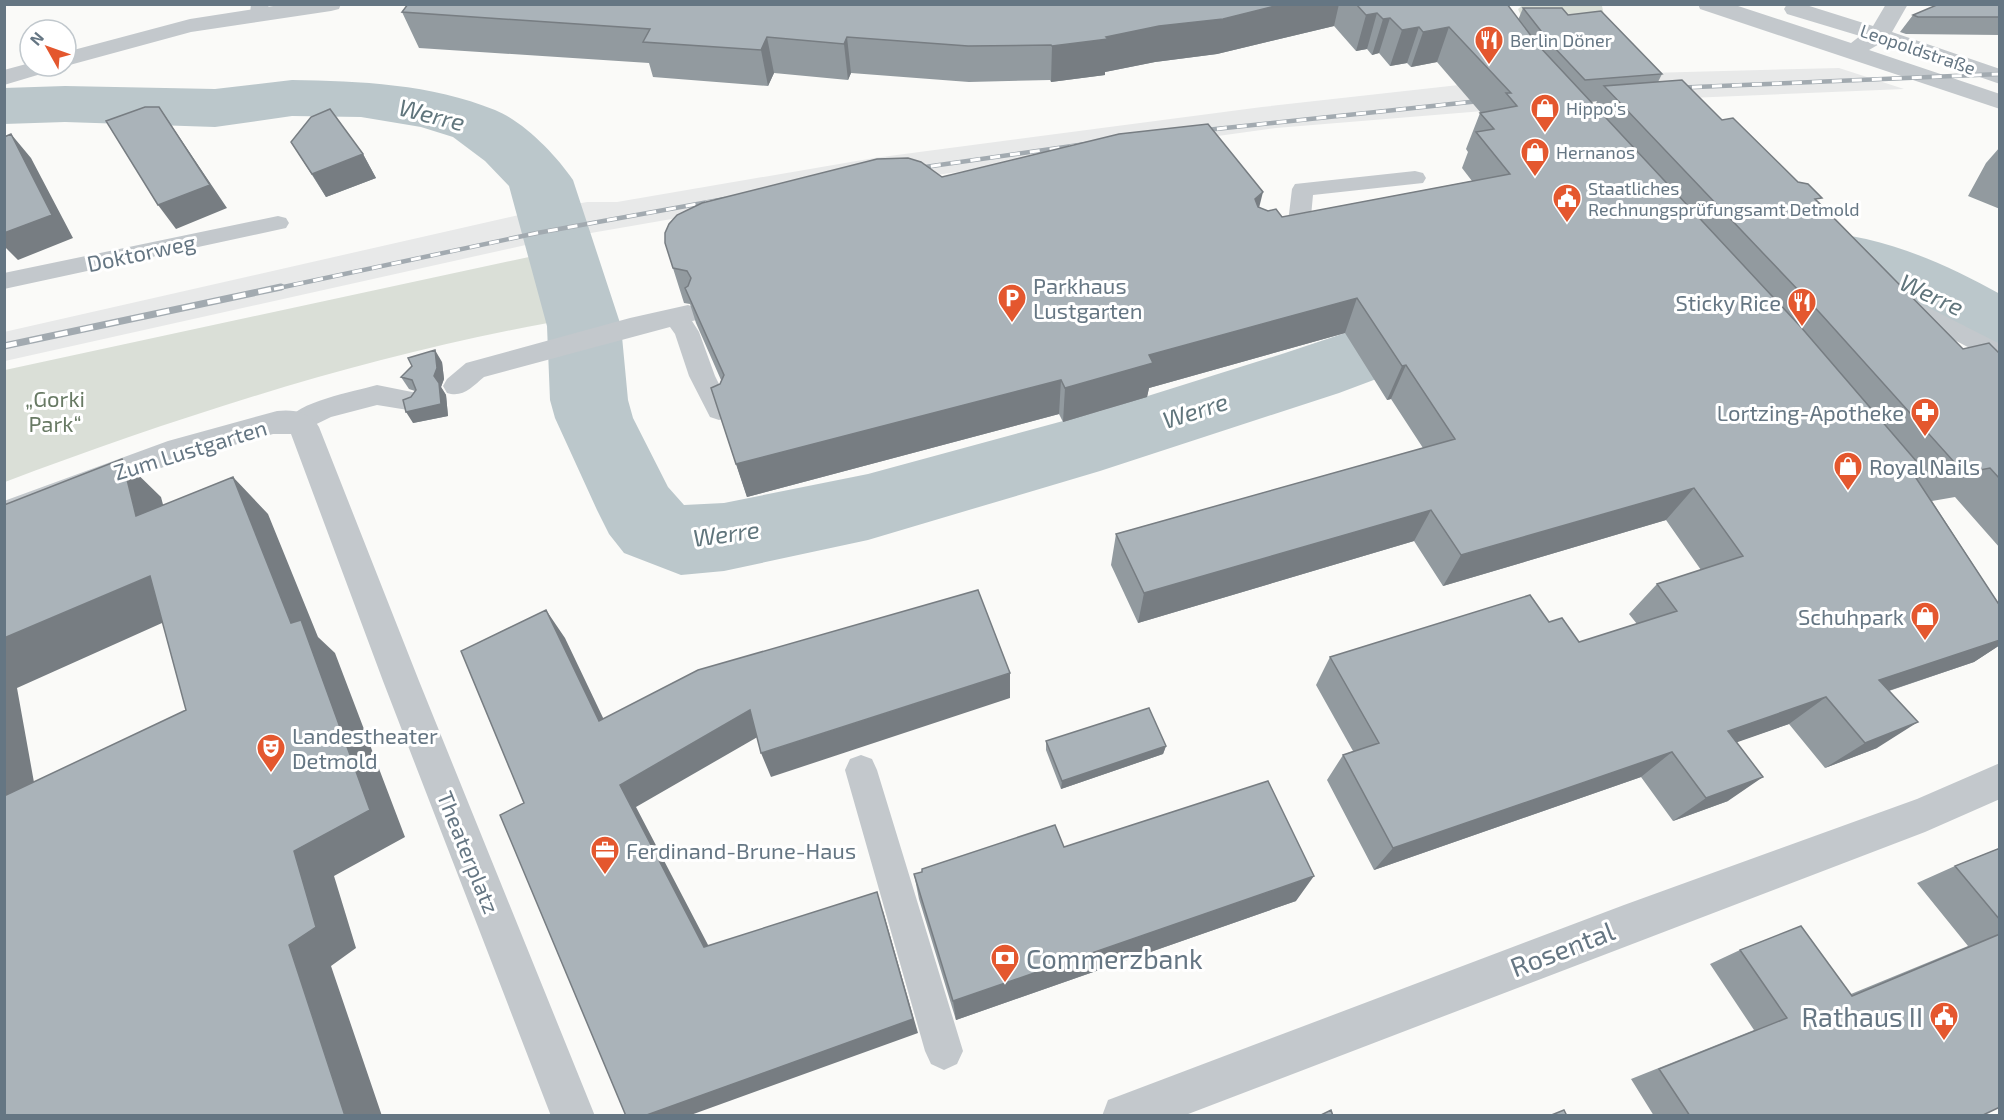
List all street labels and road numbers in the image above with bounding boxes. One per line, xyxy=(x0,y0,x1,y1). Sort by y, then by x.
street label: Leopoldstraße xyxy=(1858,19,1978,79)
street label: Doktorweg xyxy=(84,228,198,276)
street label: Zum Lustgarten xyxy=(110,413,270,485)
street label: Theaterplatz xyxy=(433,787,505,917)
street label: Rosental xyxy=(1505,914,1619,982)

